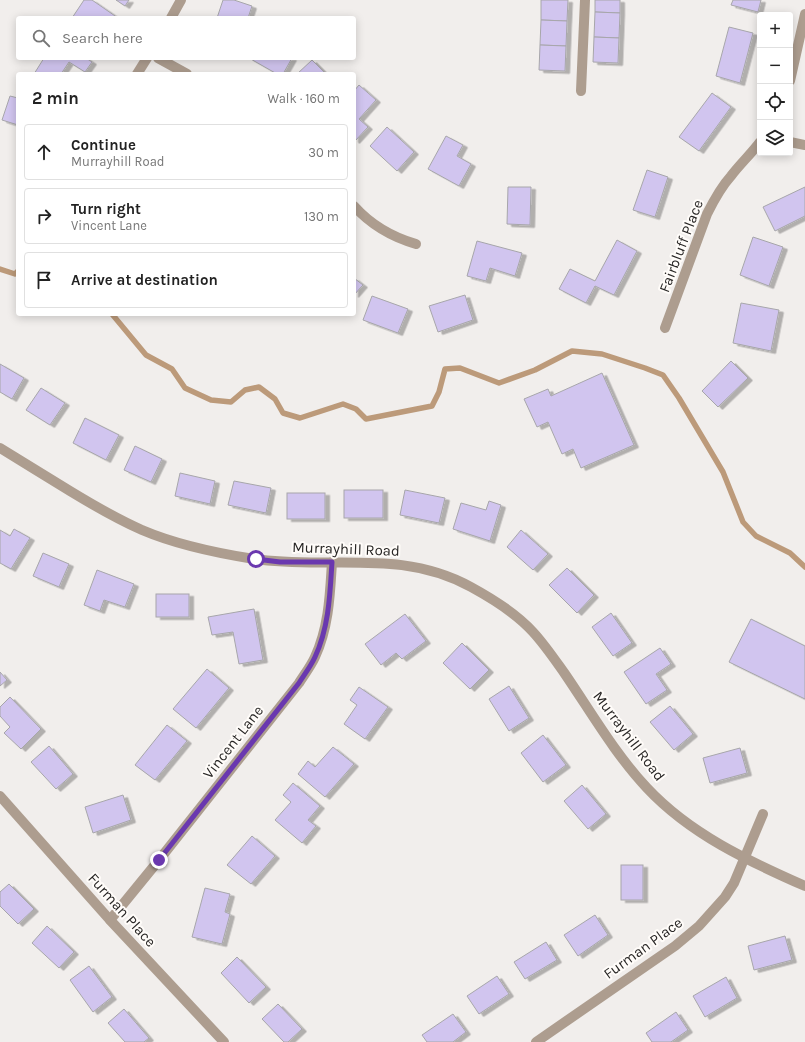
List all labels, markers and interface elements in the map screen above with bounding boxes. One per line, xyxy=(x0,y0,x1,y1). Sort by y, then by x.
map controls xyxy=(757,12,793,156)
button: + xyxy=(757,12,793,48)
search box xyxy=(16,16,356,60)
icon: search xyxy=(30,27,52,49)
text: Search here xyxy=(62,29,143,47)
button: − xyxy=(757,48,793,84)
button: locate xyxy=(757,84,793,120)
text: 2 min xyxy=(32,88,79,108)
text: Walk · 160 m xyxy=(267,91,340,106)
button: layers xyxy=(757,120,793,156)
text: Continue xyxy=(71,136,136,154)
icon: ahead xyxy=(33,141,55,163)
text: 30 m xyxy=(308,145,339,160)
text: Murrayhill Road xyxy=(71,154,165,169)
street label: Fairbluff Place xyxy=(655,197,707,295)
text: Turn right xyxy=(71,200,141,218)
icon: right xyxy=(33,205,55,227)
text: 130 m xyxy=(304,209,339,224)
text: Vincent Lane xyxy=(71,218,147,233)
icon: arrive xyxy=(33,269,55,291)
text: Arrive at destination xyxy=(71,271,218,289)
street label: Murrayhill Road xyxy=(292,538,400,560)
route start xyxy=(247,550,265,568)
street label: Murrayhill Road xyxy=(589,688,669,784)
street label: Vincent Lane xyxy=(199,702,267,782)
route end xyxy=(150,851,168,869)
street label: Furman Place xyxy=(84,869,160,951)
street label: Furman Place xyxy=(600,913,686,983)

